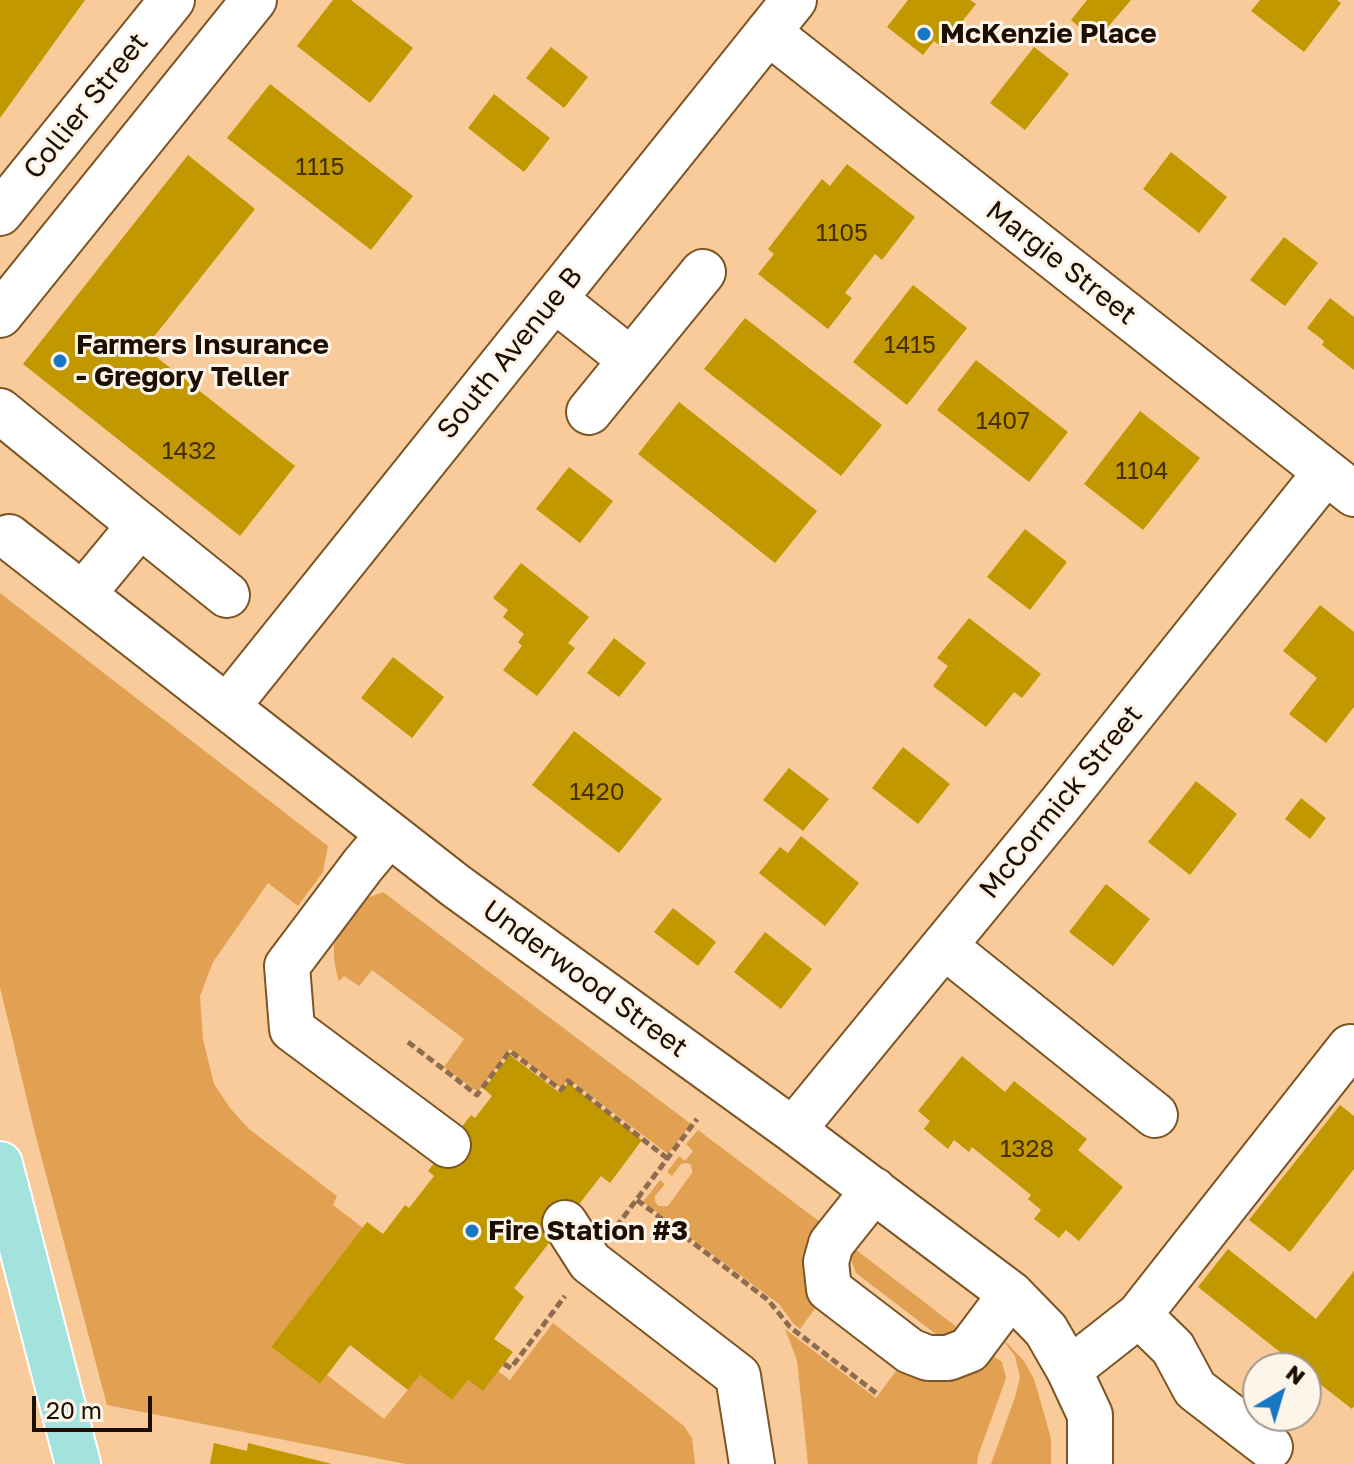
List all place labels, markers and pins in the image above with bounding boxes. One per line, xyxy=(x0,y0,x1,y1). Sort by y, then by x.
place label: McKenzie Place xyxy=(940,17,1157,51)
marker: McKenzie Place xyxy=(915,25,933,43)
place label: Farmers Insurance - Gregory Teller xyxy=(76,328,329,394)
marker: Farmers Insurance - Gregory Teller xyxy=(51,352,69,370)
place label: Fire Station #3 xyxy=(488,1214,688,1248)
marker: Fire Station #3 xyxy=(463,1222,481,1240)

